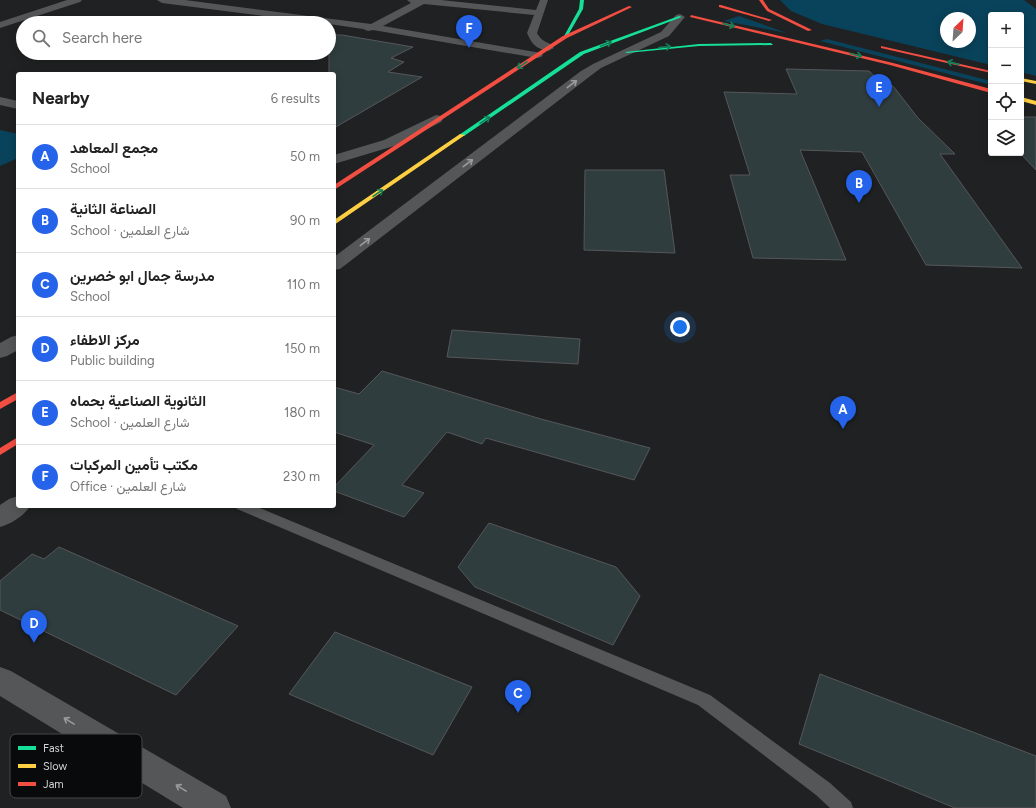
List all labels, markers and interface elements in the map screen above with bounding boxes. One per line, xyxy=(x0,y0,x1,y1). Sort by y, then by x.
north arrow xyxy=(940,12,976,48)
map controls xyxy=(988,12,1024,156)
button: + xyxy=(988,12,1024,48)
pin: F xyxy=(456,15,482,48)
search box xyxy=(16,16,336,60)
one-way arrow xyxy=(722,22,735,29)
icon: search xyxy=(30,27,52,49)
text: Search here xyxy=(62,29,142,47)
one-way arrow xyxy=(600,39,612,47)
one-way arrow xyxy=(658,43,671,51)
button: − xyxy=(988,48,1024,84)
one-way arrow xyxy=(849,52,862,59)
one-way arrow xyxy=(947,58,960,66)
one-way arrow xyxy=(516,61,528,69)
pin: E xyxy=(866,74,892,107)
one-way arrow xyxy=(566,80,577,88)
button: locate xyxy=(988,84,1024,120)
text: Nearby xyxy=(32,88,90,108)
text: 6 results xyxy=(271,91,320,106)
one-way arrow xyxy=(479,116,490,124)
button: layers xyxy=(988,120,1024,156)
text: مجمع المعاهد xyxy=(70,139,158,157)
text: A xyxy=(40,149,50,164)
text: 50 m xyxy=(290,149,320,164)
one-way arrow xyxy=(463,158,474,167)
text: School xyxy=(70,161,110,176)
pin: B xyxy=(846,170,872,203)
one-way arrow xyxy=(372,189,383,197)
text: الصناعة الثانية xyxy=(70,200,156,218)
text: B xyxy=(41,213,49,228)
text: 90 m xyxy=(290,213,320,228)
text: School · شارع العلمين xyxy=(70,223,190,238)
one-way arrow xyxy=(359,237,370,246)
text: مدرسة جمال ابو خصرين xyxy=(70,267,215,285)
text: C xyxy=(40,277,50,292)
text: 110 m xyxy=(287,277,320,292)
text: School xyxy=(70,289,110,304)
your location xyxy=(670,317,690,337)
text: مركز الاطفاء xyxy=(70,331,140,349)
text: D xyxy=(40,341,50,356)
text: 150 m xyxy=(285,341,320,356)
text: Public building xyxy=(70,353,155,368)
text: الثانوية الصناعية بحماه xyxy=(70,392,206,410)
pin: A xyxy=(830,396,856,429)
text: E xyxy=(41,405,49,420)
text: 180 m xyxy=(284,405,320,420)
text: School · شارع العلمين xyxy=(70,415,190,430)
text: مكتب تأمين المركبات xyxy=(70,456,198,474)
text: F xyxy=(41,469,49,484)
text: 230 m xyxy=(283,469,320,484)
text: Office · شارع العلمين xyxy=(70,479,186,494)
pin: D xyxy=(21,610,47,643)
pin: C xyxy=(505,680,531,713)
one-way arrow xyxy=(63,717,75,725)
legend xyxy=(10,734,142,798)
text: Fast xyxy=(43,742,64,755)
text: Slow xyxy=(43,760,67,773)
text: Jam xyxy=(43,778,64,791)
one-way arrow xyxy=(176,784,187,792)

